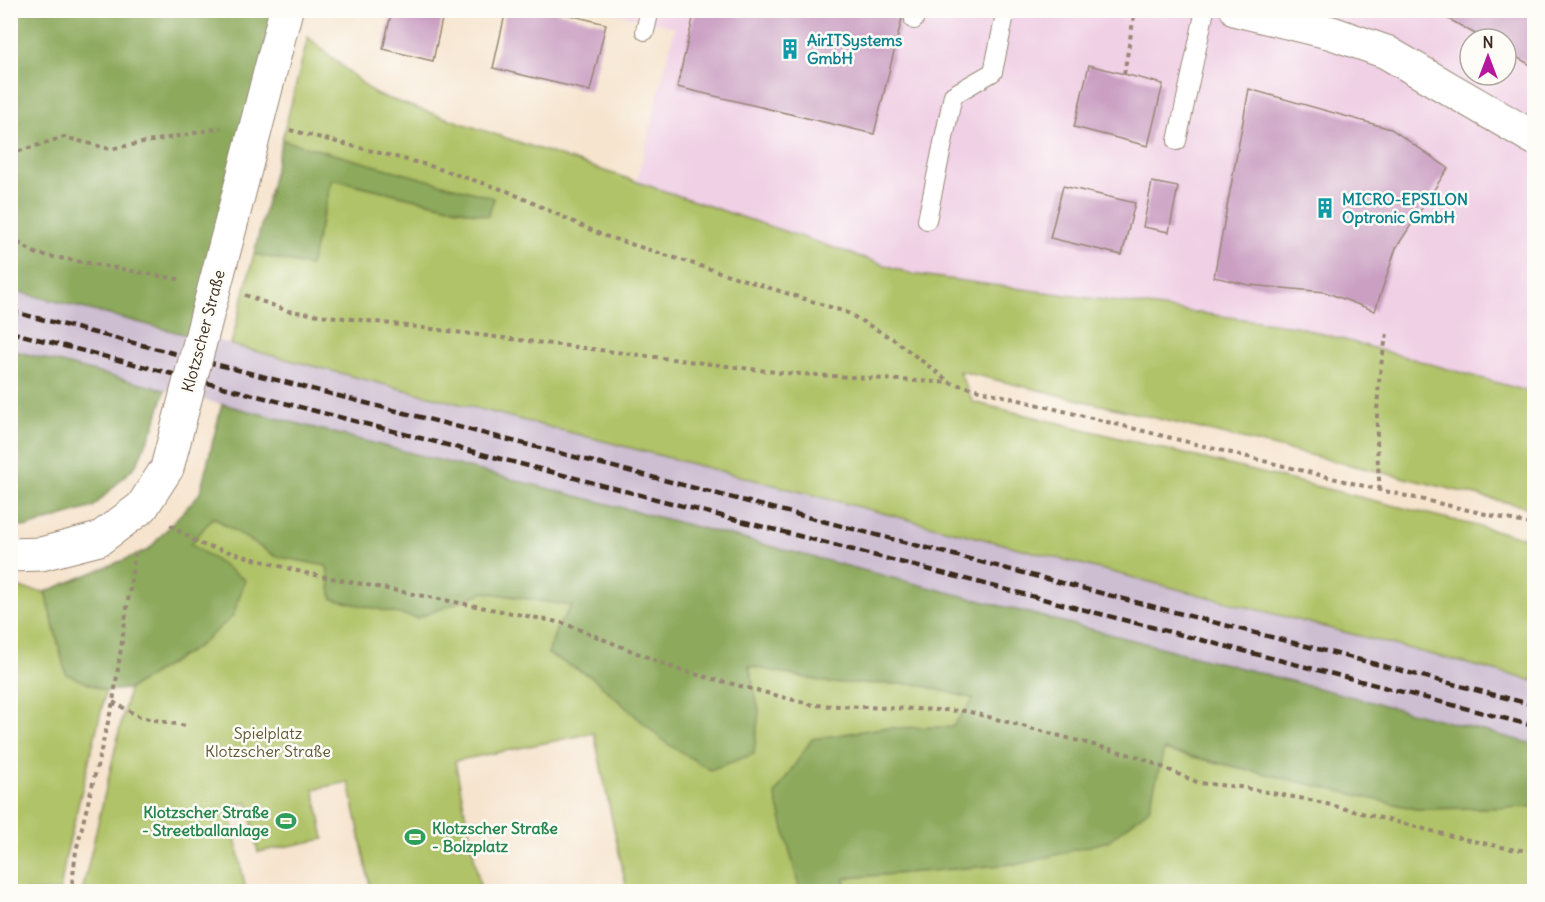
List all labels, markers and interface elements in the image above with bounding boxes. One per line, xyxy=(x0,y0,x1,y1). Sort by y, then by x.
north arrow xyxy=(1458,27,1518,87)
place label: AirITSystems GmbH xyxy=(807,30,902,68)
text: N xyxy=(1482,32,1494,52)
building icon: AirITSystems GmbH xyxy=(778,37,802,61)
place label: MICRO-EPSILON Optronic GmbH xyxy=(1342,189,1468,228)
building icon: MICRO-EPSILON Optronic GmbH xyxy=(1313,196,1337,220)
street label: Klotzscher Straße xyxy=(177,268,229,394)
park label: Spielplatz Klotzscher Straße xyxy=(205,723,331,761)
place label: Klotzscher Straße - Streetballanlage xyxy=(142,802,269,841)
sports icon: Klotzscher Straße - Streetballanlage xyxy=(274,809,298,833)
place label: Klotzscher Straße - Bolzplatz xyxy=(432,818,558,857)
sports icon: Klotzscher Straße - Bolzplatz xyxy=(403,825,427,849)

